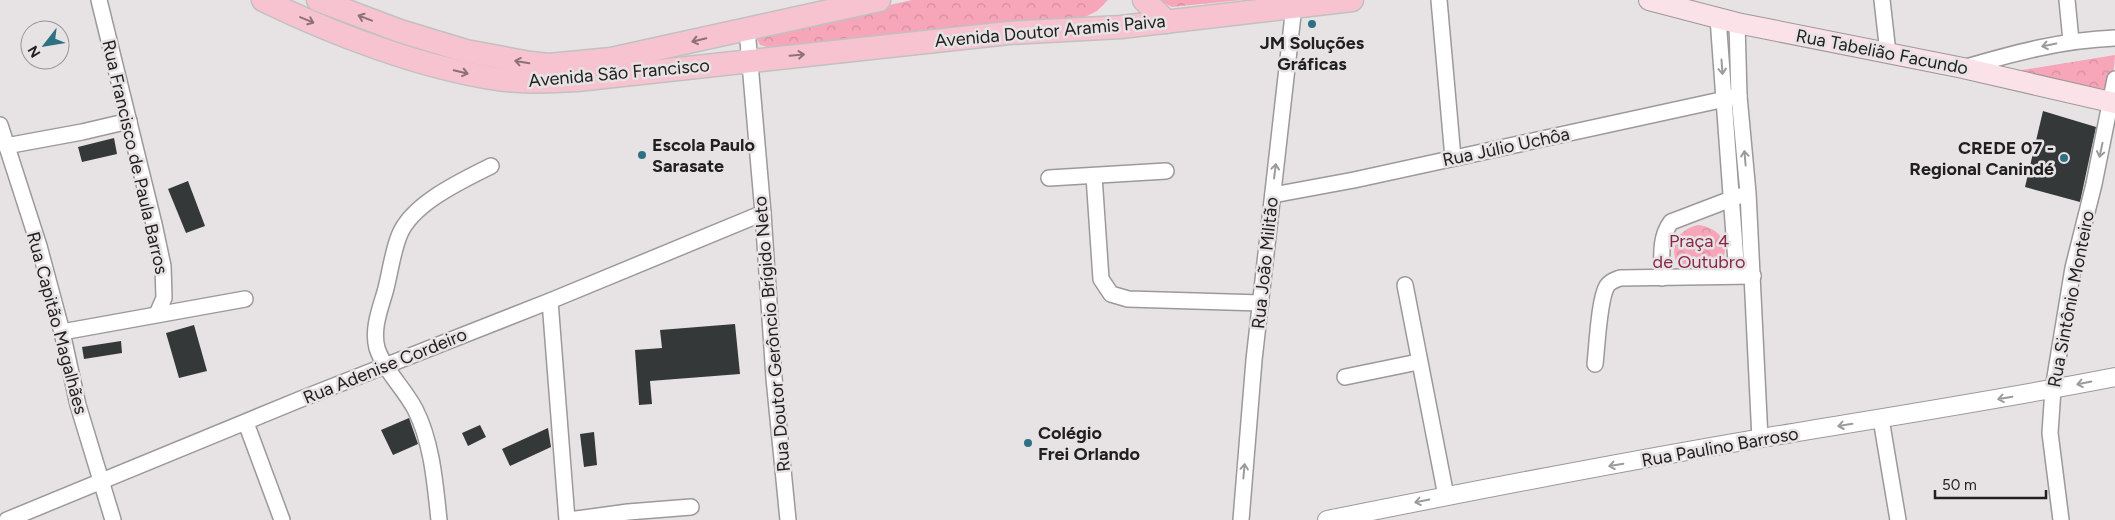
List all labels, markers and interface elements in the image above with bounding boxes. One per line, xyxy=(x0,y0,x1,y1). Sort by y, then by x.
street label: Avenida Doutor Aramis Paiva xyxy=(934,10,1166,52)
one-way arrow xyxy=(358,13,374,22)
one-way arrow xyxy=(299,16,314,26)
marker: JM Soluções Gráficas xyxy=(1306,18,1318,30)
north arrow xyxy=(20,20,70,70)
street label: Rua Tabelião Facundo xyxy=(1794,24,1970,80)
place label: JM Soluções Gráficas xyxy=(1260,32,1365,75)
one-way arrow xyxy=(692,36,708,45)
street label: Rua Francisco de Paula Barros xyxy=(97,38,173,276)
one-way arrow xyxy=(2042,41,2058,50)
text: N xyxy=(24,42,44,60)
one-way arrow xyxy=(789,51,805,60)
street label: Avenida São Francisco xyxy=(527,54,711,92)
one-way arrow xyxy=(514,56,530,66)
one-way arrow xyxy=(1717,59,1726,75)
one-way arrow xyxy=(453,68,469,77)
street label: Rua Júlio Uchôa xyxy=(1440,123,1572,171)
place label: Escola Paulo Sarasate xyxy=(652,134,755,177)
place label: CREDE 07 - Regional Canindé xyxy=(1909,137,2054,180)
one-way arrow xyxy=(2096,142,2105,158)
marker: Escola Paulo Sarasate xyxy=(636,149,648,161)
one-way arrow xyxy=(1740,150,1749,166)
marker: CREDE 07 - Regional Canindé xyxy=(2058,152,2070,164)
one-way arrow xyxy=(1271,163,1281,179)
street label: Rua Doutor Gerôncio Brígido Neto xyxy=(749,195,795,473)
street label: Rua João Militão xyxy=(1247,196,1283,330)
street label: Rua Sintônio Monteiro xyxy=(2043,209,2099,389)
street label: Rua Capitão Magalhães xyxy=(22,229,92,417)
park label: Praça 4 de Outubro xyxy=(1653,230,1745,273)
street label: Rua Adenise Cordeiro xyxy=(300,323,470,409)
one-way arrow xyxy=(2076,379,2092,388)
one-way arrow xyxy=(1998,394,2014,404)
one-way arrow xyxy=(1837,420,1853,430)
place label: Colégio Frei Orlando xyxy=(1038,422,1140,465)
street label: Rua Paulino Barroso xyxy=(1640,422,1800,472)
marker: Colégio Frei Orlando xyxy=(1022,437,1034,449)
one-way arrow xyxy=(1608,461,1624,471)
one-way arrow xyxy=(1239,464,1249,480)
scale bar xyxy=(1935,468,2046,500)
text: 50 m xyxy=(1942,476,1977,494)
one-way arrow xyxy=(1414,496,1430,506)

